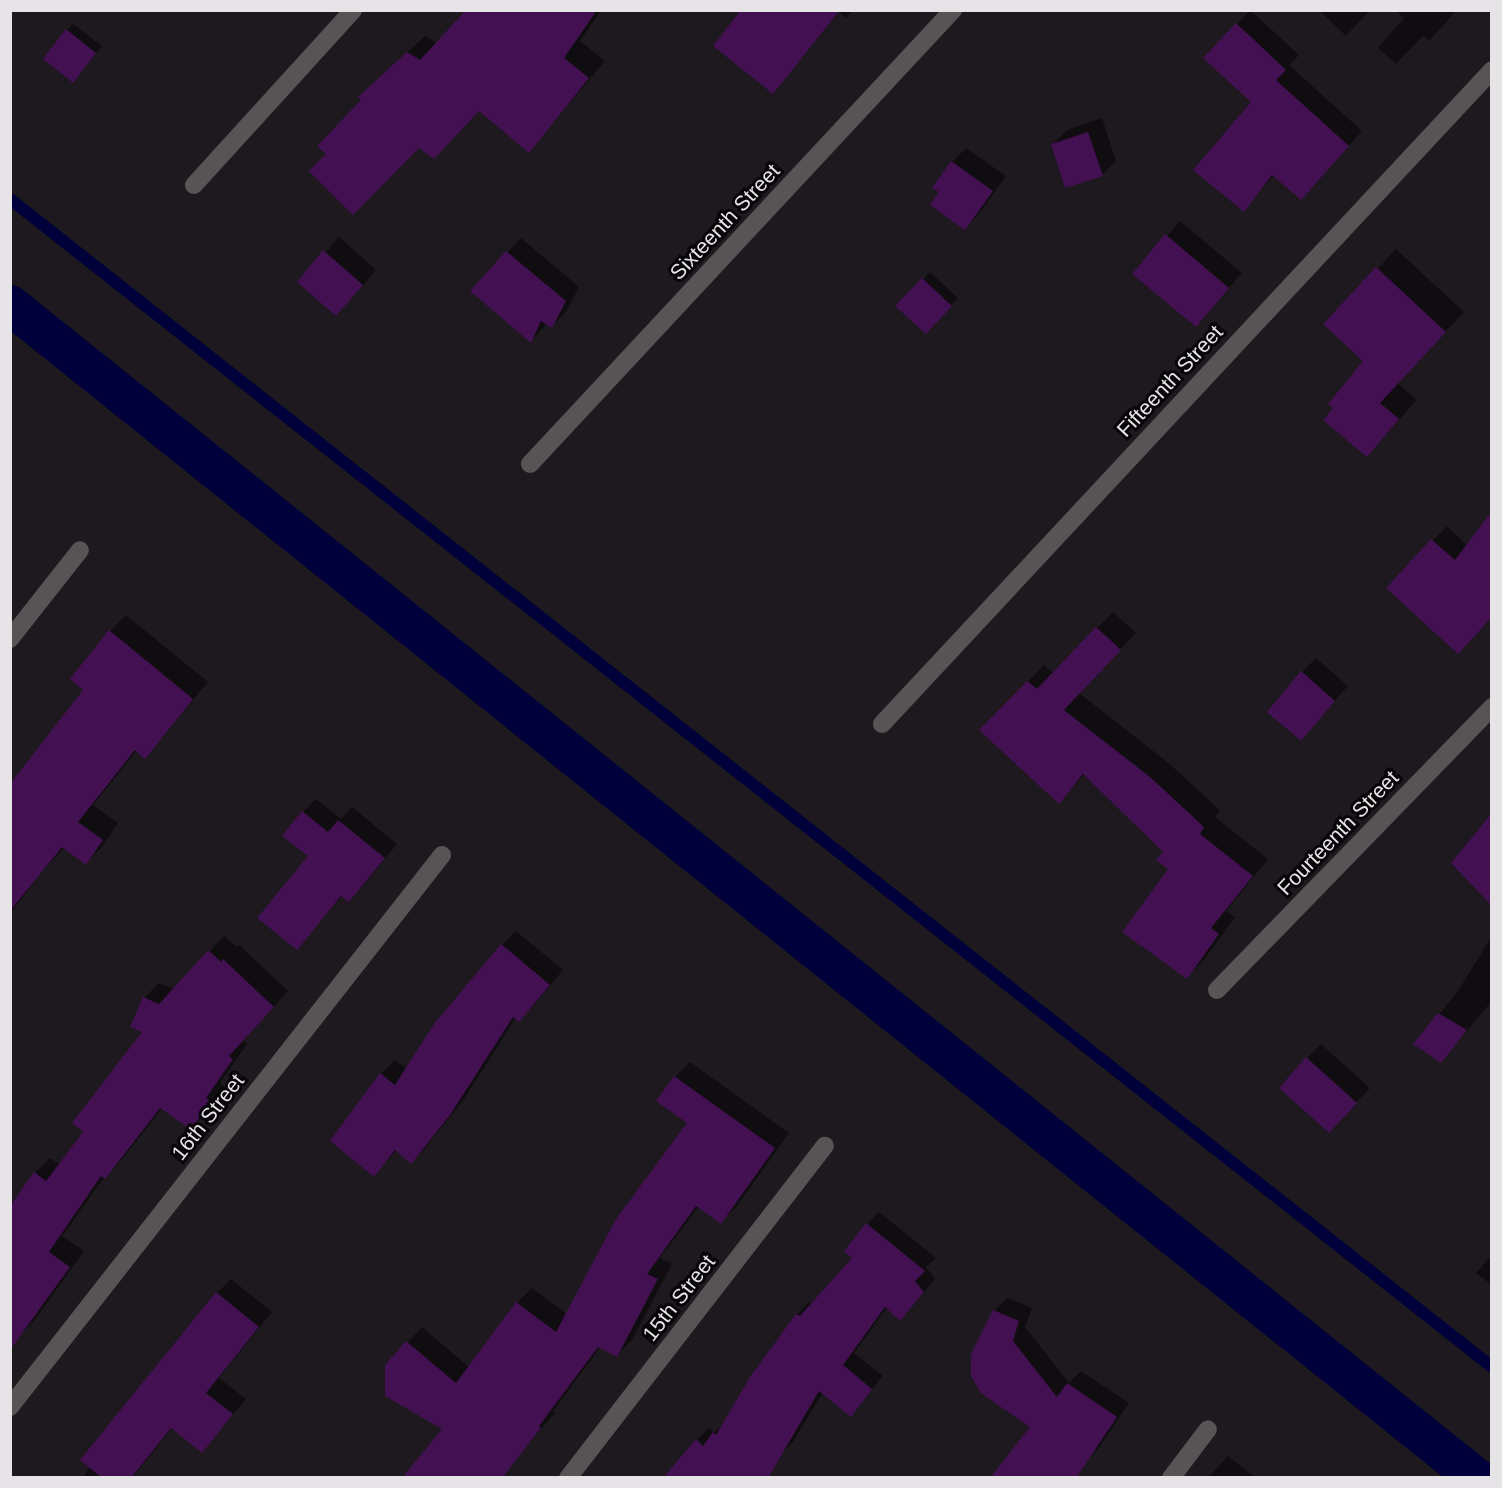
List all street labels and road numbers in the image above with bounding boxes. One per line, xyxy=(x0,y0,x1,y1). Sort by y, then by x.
street label: Sixteenth Street xyxy=(665,159,785,285)
street label: Fifteenth Street xyxy=(1112,320,1228,442)
street label: Fourteenth Street xyxy=(1272,765,1404,901)
street label: 16th Street xyxy=(166,1069,250,1165)
street label: 15th Street xyxy=(637,1250,721,1346)

